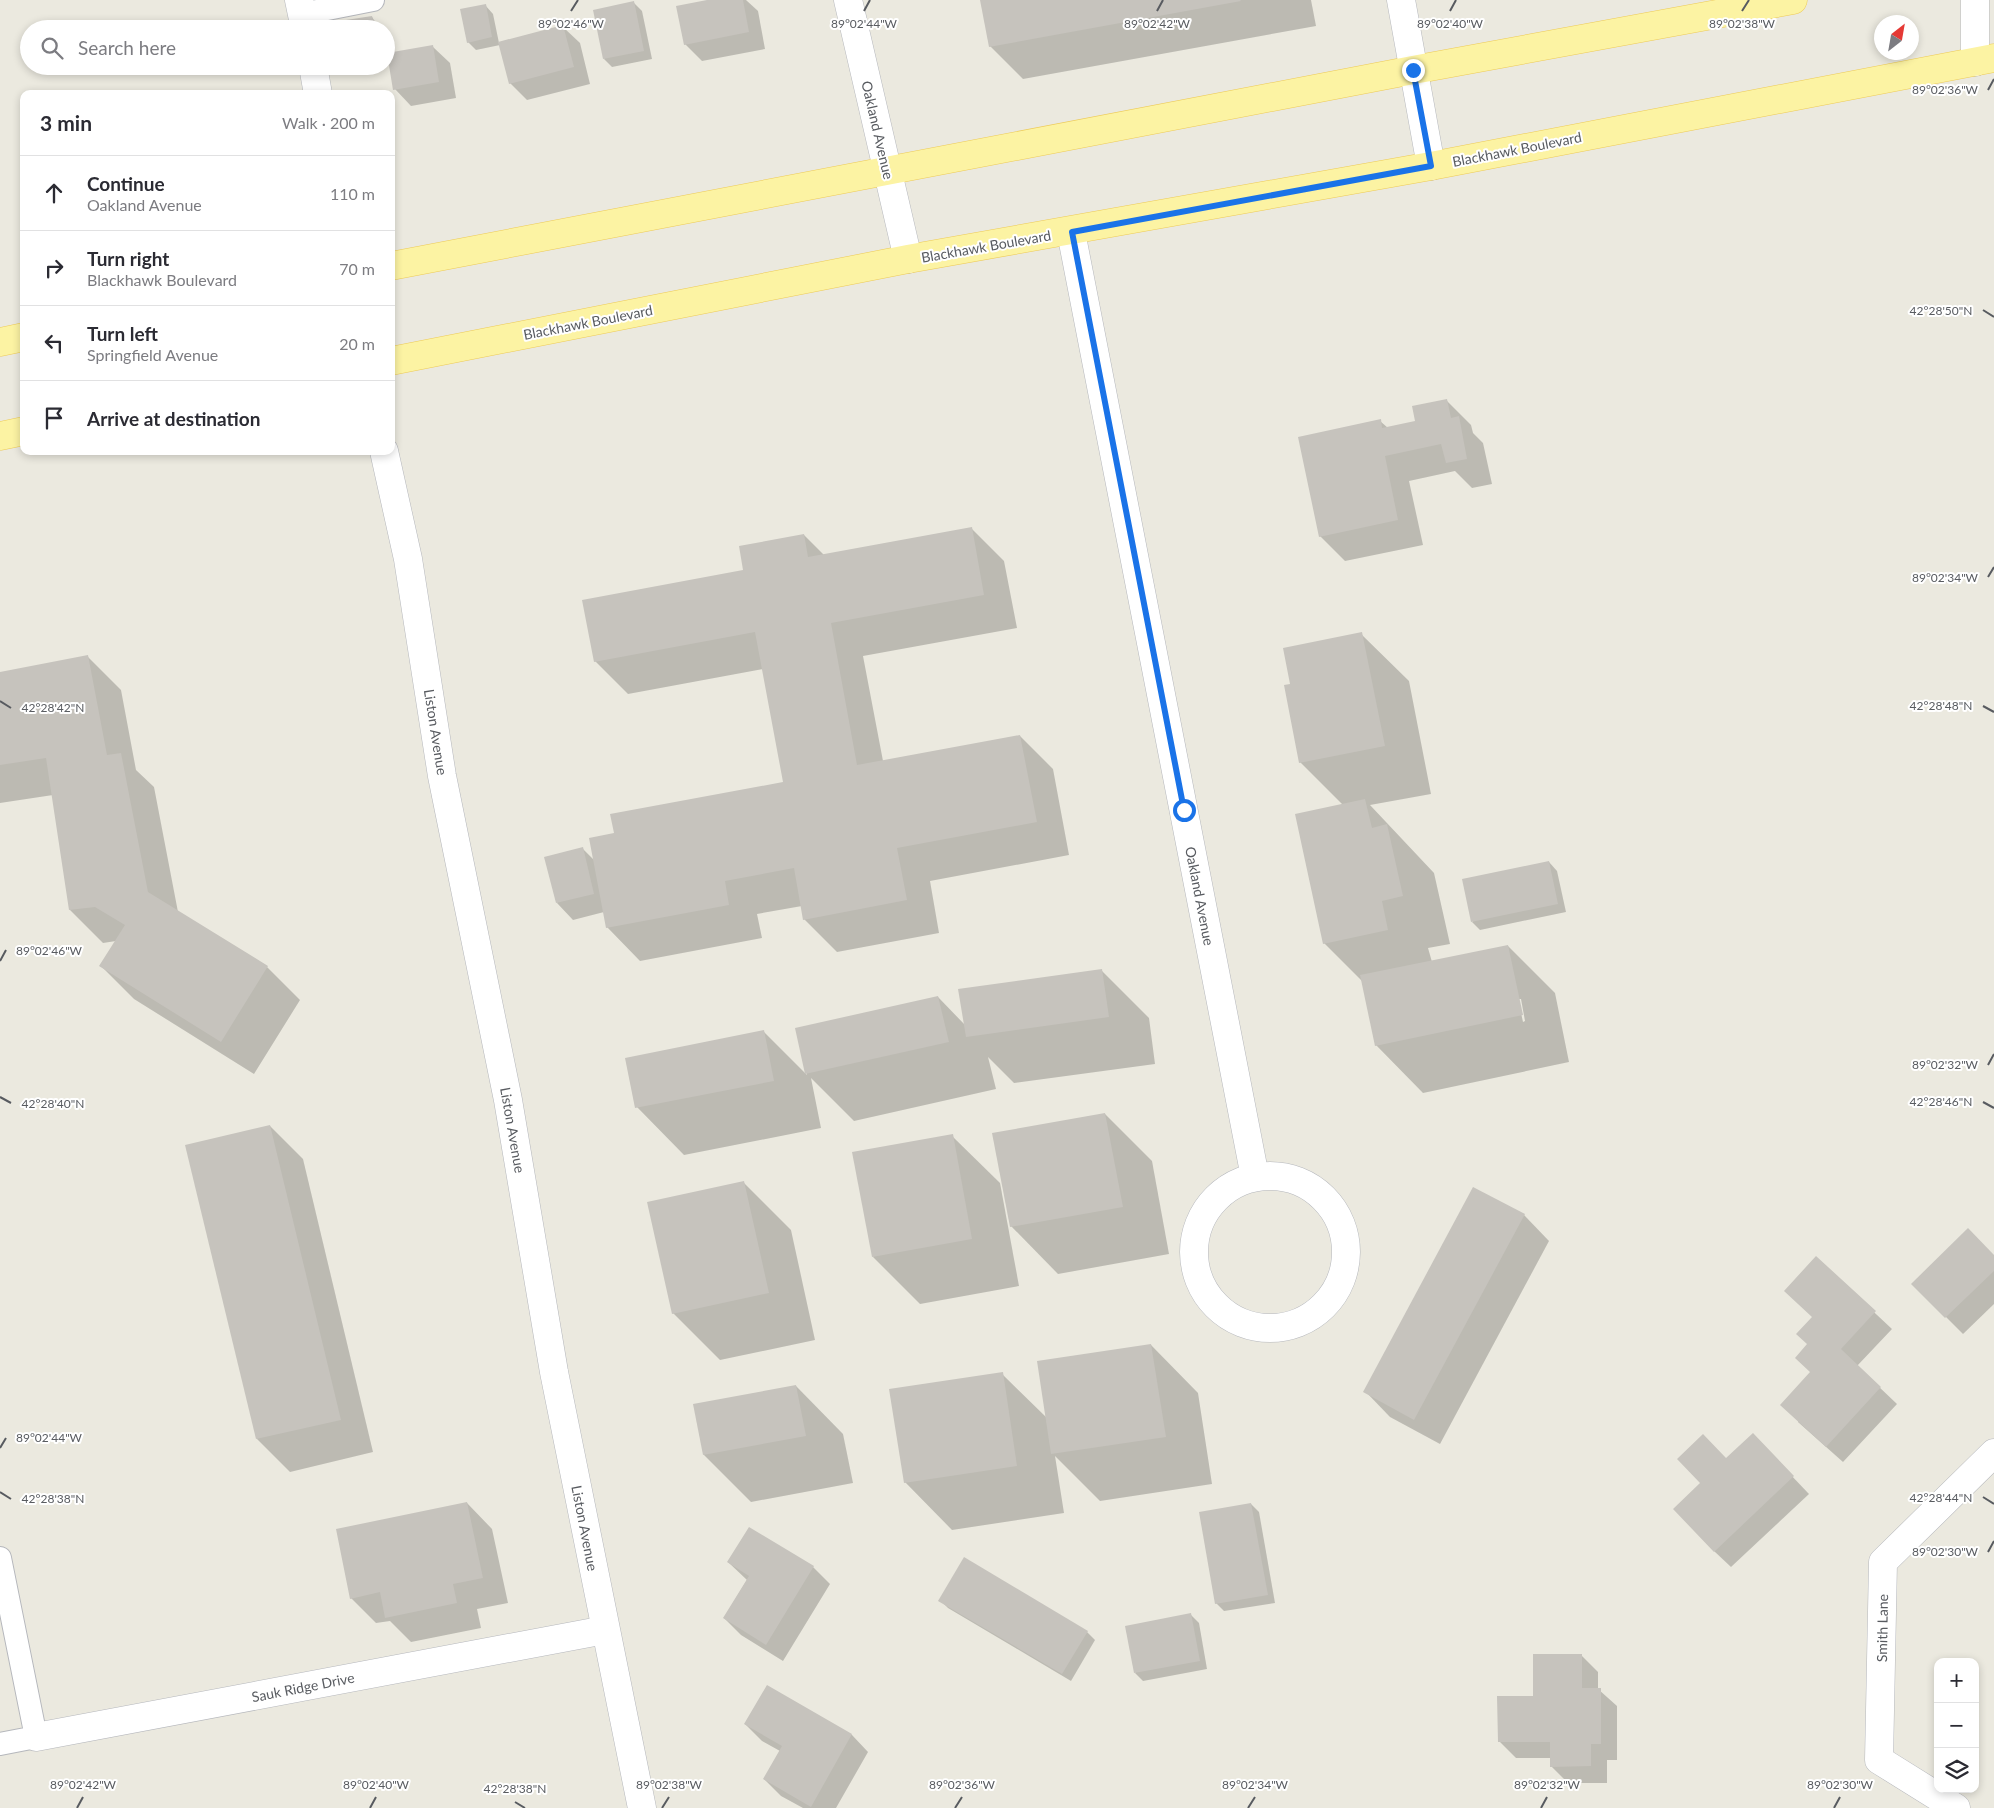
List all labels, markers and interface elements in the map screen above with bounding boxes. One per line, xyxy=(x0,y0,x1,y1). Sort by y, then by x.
north arrow xyxy=(1874,15,1919,60)
text: 89°02'46"W xyxy=(538,16,605,31)
text: 89°02'44"W xyxy=(831,16,898,31)
text: 89°02'42"W xyxy=(1124,16,1191,31)
text: 89°02'40"W xyxy=(1417,16,1484,31)
text: 89°02'38"W xyxy=(1709,16,1776,31)
search box xyxy=(20,20,395,75)
icon: search xyxy=(38,34,66,62)
text: Search here xyxy=(78,36,176,59)
route end xyxy=(1402,59,1425,82)
street label: Oakland Avenue xyxy=(858,79,898,181)
text: 89°02'36"W xyxy=(1912,82,1979,97)
text: 3 min xyxy=(40,110,92,135)
text: Walk · 200 m xyxy=(282,113,375,132)
street label: Blackhawk Boulevard xyxy=(1451,128,1583,170)
text: Continue xyxy=(87,172,165,195)
icon: ahead xyxy=(40,179,68,207)
text: 110 m xyxy=(330,184,375,203)
text: Oakland Avenue xyxy=(87,195,202,214)
street label: Blackhawk Boulevard xyxy=(920,226,1052,266)
text: Turn right xyxy=(87,247,169,270)
icon: right xyxy=(40,254,68,282)
text: 70 m xyxy=(339,259,375,278)
text: Blackhawk Boulevard xyxy=(87,270,237,289)
street label: Blackhawk Boulevard xyxy=(522,301,654,343)
text: 42°28'50"N xyxy=(1910,303,1972,318)
text: Turn left xyxy=(87,322,158,345)
icon: left xyxy=(40,329,68,357)
text: 20 m xyxy=(339,334,375,353)
text: Springfield Avenue xyxy=(87,345,218,364)
icon: arrive xyxy=(40,404,68,432)
text: Arrive at destination xyxy=(87,407,260,430)
text: 89°02'34"W xyxy=(1912,570,1979,585)
street label: Liston Avenue xyxy=(421,688,451,776)
text: 42°28'48"N xyxy=(1910,698,1972,713)
text: 42°28'42"N xyxy=(22,700,84,715)
route start xyxy=(1173,799,1196,822)
street label: Oakland Avenue xyxy=(1182,845,1218,947)
text: 89°02'46"W xyxy=(16,943,83,958)
text: 89°02'32"W xyxy=(1912,1057,1979,1072)
street label: Liston Avenue xyxy=(497,1086,529,1174)
text: 42°28'46"N xyxy=(1910,1094,1972,1109)
text: 42°28'40"N xyxy=(22,1096,84,1111)
text: 89°02'44"W xyxy=(16,1430,83,1445)
street label: Liston Avenue xyxy=(568,1484,602,1572)
text: 42°28'44"N xyxy=(1910,1490,1972,1505)
text: 42°28'38"N xyxy=(22,1491,84,1506)
text: 89°02'30"W xyxy=(1912,1544,1979,1559)
street label: Smith Lane xyxy=(1873,1594,1891,1662)
map controls xyxy=(1934,1658,1979,1793)
button: + xyxy=(1934,1658,1979,1703)
street label: Sauk Ridge Drive xyxy=(250,1669,356,1705)
button: − xyxy=(1934,1703,1979,1748)
button: layers xyxy=(1934,1748,1979,1793)
text: 89°02'42"W xyxy=(50,1777,117,1792)
text: 89°02'40"W xyxy=(343,1777,410,1792)
text: 89°02'38"W xyxy=(636,1777,703,1792)
text: 89°02'36"W xyxy=(929,1777,996,1792)
text: 89°02'34"W xyxy=(1222,1777,1289,1792)
text: 89°02'32"W xyxy=(1514,1777,1581,1792)
text: 89°02'30"W xyxy=(1807,1777,1874,1792)
text: 42°28'38"N xyxy=(484,1781,546,1796)

